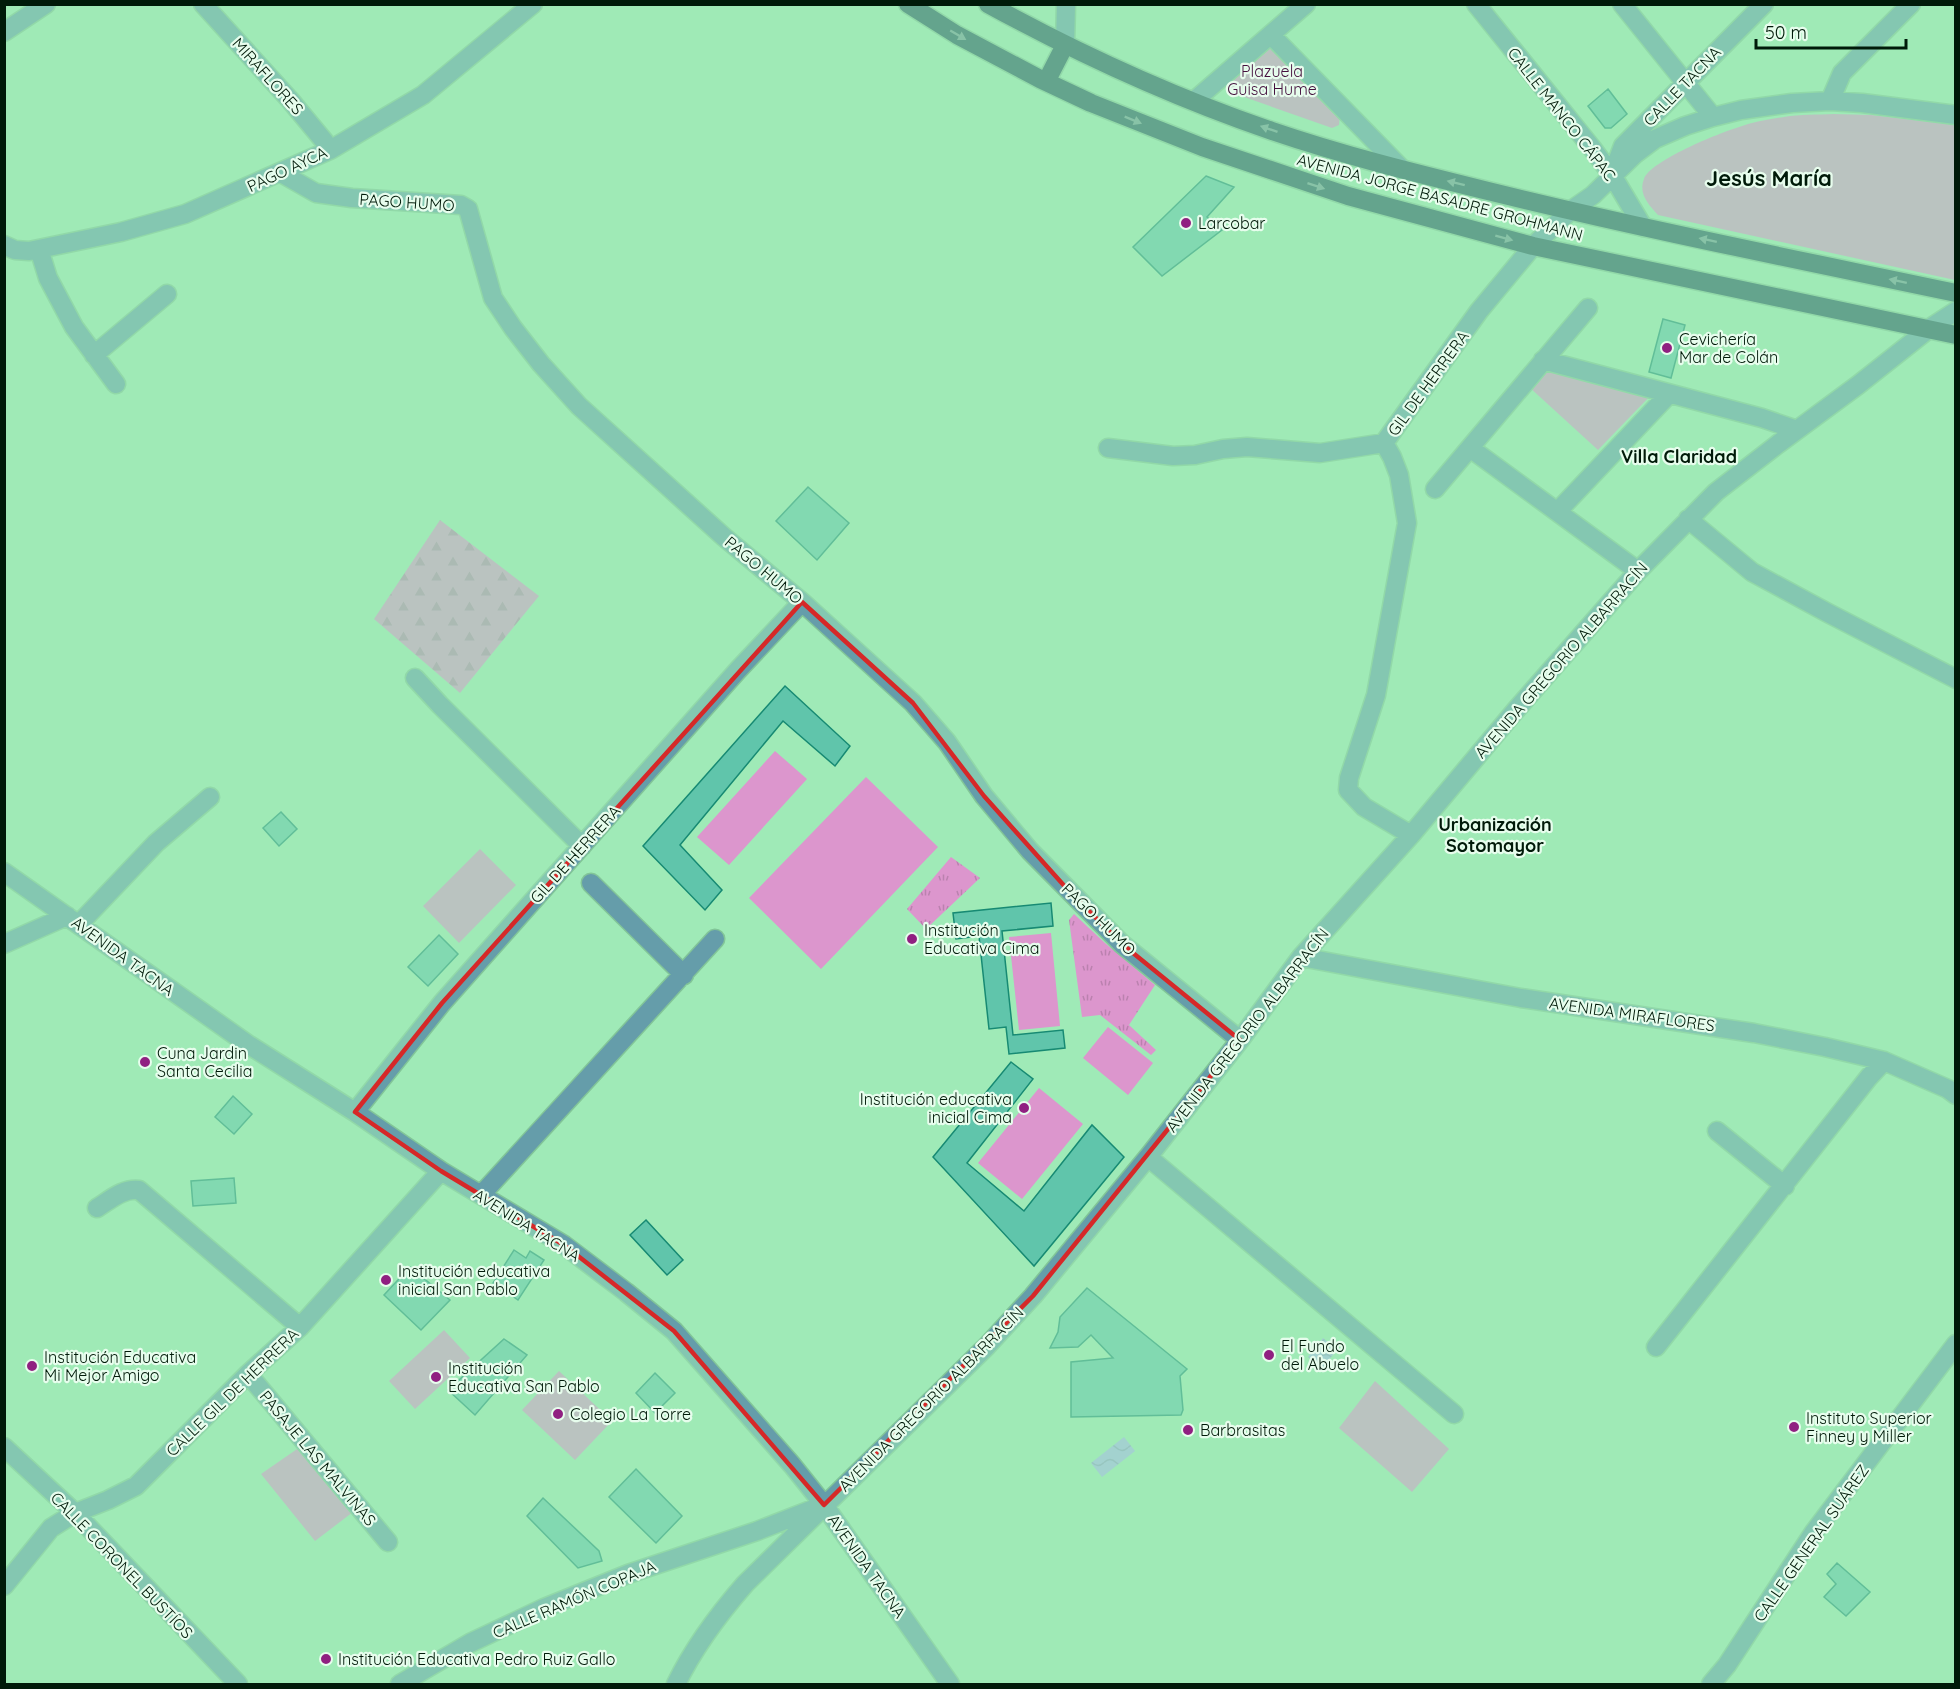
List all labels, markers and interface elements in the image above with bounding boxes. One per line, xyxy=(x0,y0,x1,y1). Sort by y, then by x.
scale bar xyxy=(1756,12,1906,50)
text: 50 m xyxy=(1765,21,1807,44)
one-way arrow xyxy=(950,29,966,40)
street label: MIRAFLORES xyxy=(228,33,308,119)
street label: CALLE TACNA xyxy=(1639,42,1725,130)
street label: CALLE MANCO CÁPAC xyxy=(1504,43,1620,185)
park label: Plazuela Guisa Hume xyxy=(1227,61,1317,99)
one-way arrow xyxy=(1124,116,1142,125)
one-way arrow xyxy=(1260,124,1278,134)
street label: PAGO AYCA xyxy=(244,142,330,196)
street label: AVENIDA JORGE BASADRE GROHMANN xyxy=(1295,149,1585,245)
district label: Jesús María xyxy=(1706,164,1832,192)
one-way arrow xyxy=(1447,177,1465,187)
one-way arrow xyxy=(1307,182,1325,191)
street label: PAGO HUMO xyxy=(359,189,455,215)
place label: Larcobar xyxy=(1198,213,1266,233)
marker: Larcobar xyxy=(1179,216,1193,230)
one-way arrow xyxy=(1495,234,1513,243)
one-way arrow xyxy=(1698,235,1717,244)
one-way arrow xyxy=(1889,276,1908,285)
street label: GIL DE HERRERA xyxy=(1383,326,1473,440)
place label: Cevichería Mar de Colán xyxy=(1679,329,1778,367)
marker: Cevichería Mar de Colán xyxy=(1660,341,1674,355)
district label: Villa Claridad xyxy=(1621,445,1737,468)
street label: PAGO HUMO xyxy=(721,532,807,608)
street label: AVENIDA GREGORIO ALBARRACÍN xyxy=(1470,558,1652,762)
street label: GIL DE HERRERA xyxy=(526,801,624,907)
district label: Urbanización Sotomayor xyxy=(1438,813,1552,857)
street label: PAGO HUMO xyxy=(1058,879,1140,959)
street label: AVENIDA TACNA xyxy=(68,912,178,1000)
place label: Institución Educativa Cima xyxy=(924,920,1040,958)
street label: AVENIDA GREGORIO ALBARRACÍN xyxy=(1161,924,1333,1136)
marker: Institución Educativa Cima xyxy=(905,932,919,946)
street label: AVENIDA MIRAFLORES xyxy=(1548,992,1716,1036)
place label: Cuna Jardin Santa Cecilia xyxy=(157,1043,252,1081)
marker: Cuna Jardin Santa Cecilia xyxy=(138,1055,152,1069)
place label: Institución educativa inicial Cima xyxy=(860,1089,1012,1127)
marker: Institución educativa inicial Cima xyxy=(1017,1101,1031,1115)
street label: AVENIDA TACNA xyxy=(470,1184,584,1266)
place label: Institución educativa inicial San Pablo xyxy=(398,1261,550,1299)
marker: Institución educativa inicial San Pablo xyxy=(379,1273,393,1287)
street label: AVENIDA GREGORIO ALBARRACÍN xyxy=(834,1302,1028,1496)
street label: CALLE GIL DE HERRERA xyxy=(162,1324,302,1460)
place label: El Fundo del Abuelo xyxy=(1281,1336,1359,1374)
place label: Institución Educativa Mi Mejor Amigo xyxy=(44,1347,196,1385)
marker: El Fundo del Abuelo xyxy=(1262,1348,1276,1362)
place label: Institución Educativa San Pablo xyxy=(448,1358,600,1396)
marker: Institución Educativa Mi Mejor Amigo xyxy=(25,1359,39,1373)
marker: Institución Educativa San Pablo xyxy=(429,1370,443,1384)
street label: PASAJE LAS MALVINAS xyxy=(256,1386,380,1530)
place label: Colegio La Torre xyxy=(570,1404,691,1424)
marker: Colegio La Torre xyxy=(551,1407,565,1421)
place label: Instituto Superior Finney y Miller xyxy=(1806,1408,1932,1446)
place label: Barbrasitas xyxy=(1200,1420,1285,1440)
marker: Instituto Superior Finney y Miller xyxy=(1787,1420,1801,1434)
marker: Barbrasitas xyxy=(1181,1423,1195,1437)
street label: CALLE GENERAL SUÁREZ xyxy=(1749,1461,1873,1625)
street label: CALLE CORONEL BUSTÍOS xyxy=(47,1488,197,1642)
street label: AVENIDA TACNA xyxy=(824,1510,910,1622)
street label: CALLE RAMÓN COPAJA xyxy=(490,1556,658,1642)
place label: Institución Educativa Pedro Ruiz Gallo xyxy=(338,1649,616,1669)
marker: Institución Educativa Pedro Ruiz Gallo xyxy=(319,1652,333,1666)

